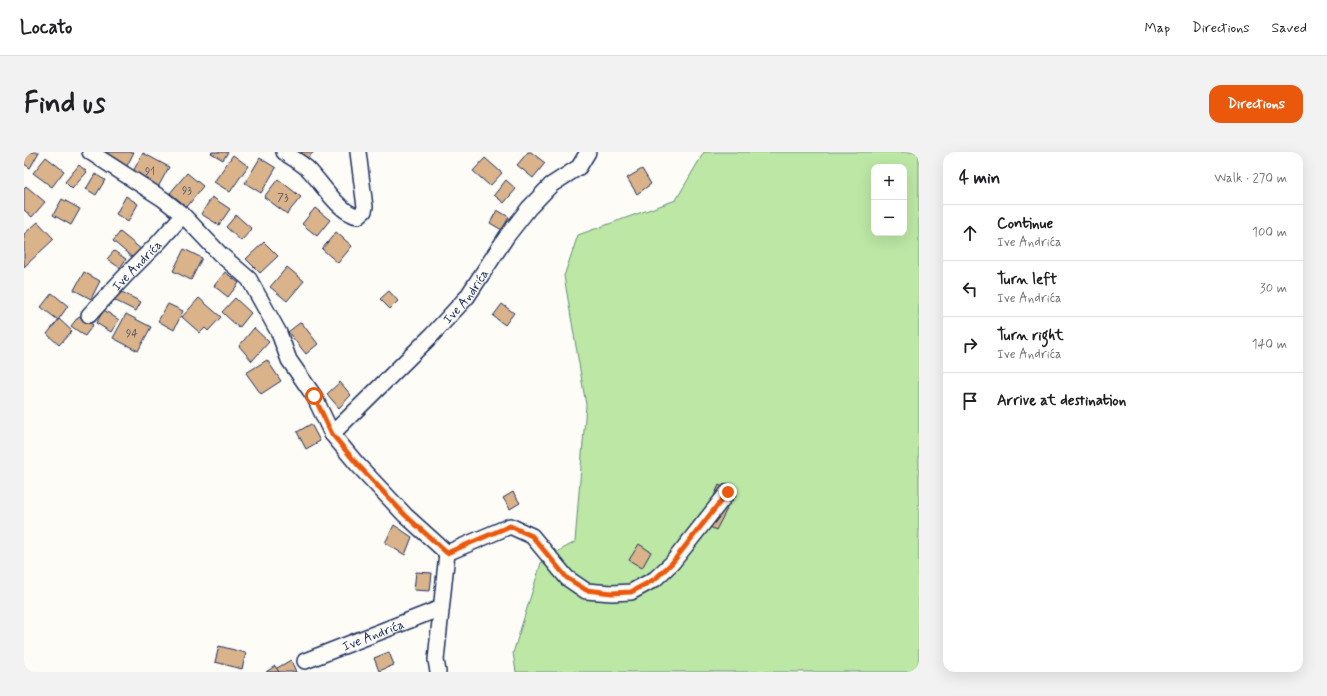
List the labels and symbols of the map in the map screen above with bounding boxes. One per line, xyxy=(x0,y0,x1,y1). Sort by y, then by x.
house number: 91 xyxy=(145,165,155,179)
house number: 93 xyxy=(182,184,192,198)
house number: 73 xyxy=(277,191,289,205)
street label: Ive Andrića xyxy=(109,237,166,295)
street label: Ive Andrića xyxy=(440,266,493,328)
house number: 94 xyxy=(126,327,138,341)
route start xyxy=(305,387,323,405)
route end xyxy=(719,483,737,501)
street label: Ive Andrića xyxy=(340,616,407,656)

